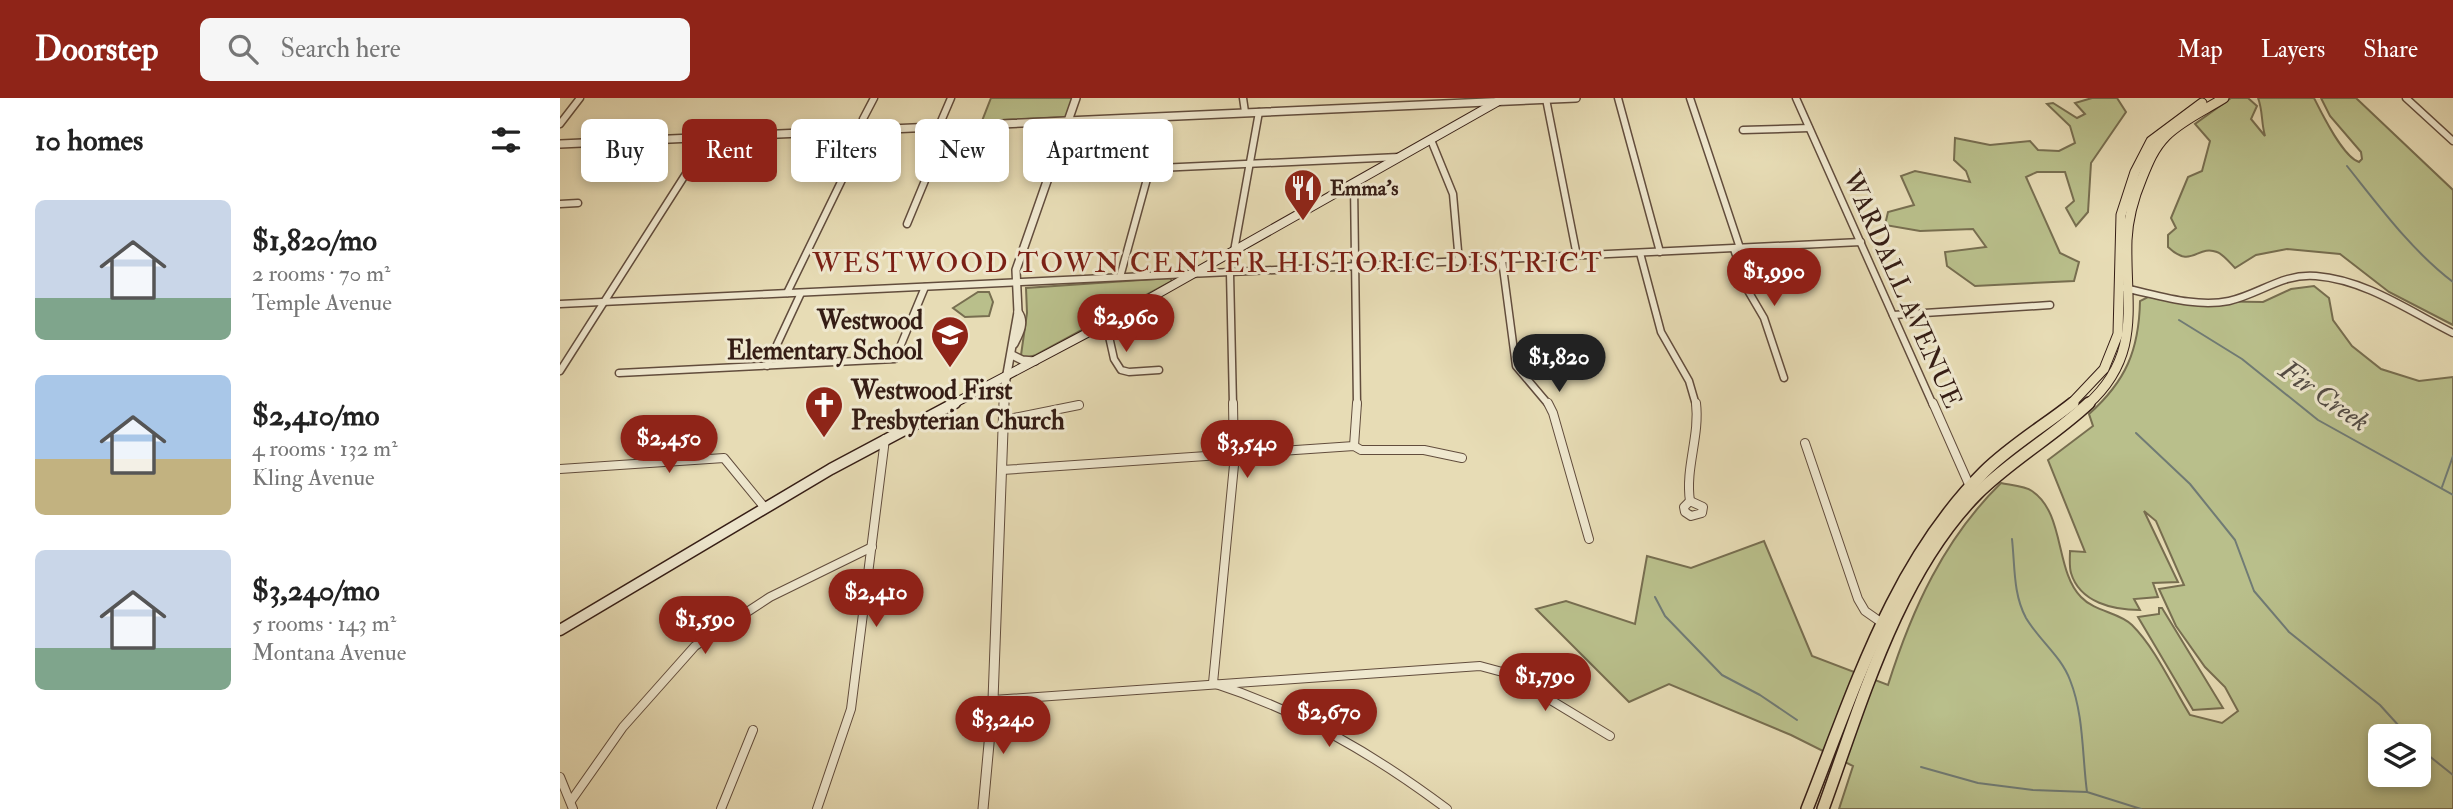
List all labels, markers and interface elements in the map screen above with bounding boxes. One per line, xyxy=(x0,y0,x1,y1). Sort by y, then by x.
search box xyxy=(200,18,690,81)
text: Doorstep xyxy=(35,29,158,70)
icon: search xyxy=(224,30,262,68)
text: Search here xyxy=(280,33,401,65)
text: Map xyxy=(2178,34,2223,65)
text: Layers xyxy=(2261,34,2325,65)
text: Share xyxy=(2363,34,2418,65)
chip: Buy xyxy=(581,119,668,182)
chip: Rent xyxy=(682,119,777,182)
chip: Filters xyxy=(791,119,901,182)
chip: New xyxy=(915,119,1009,182)
chip: Apartment xyxy=(1023,119,1173,182)
icon: filters xyxy=(487,121,525,159)
text: 10 homes xyxy=(35,122,143,159)
street label: WARDALL AVENUE xyxy=(1835,165,1969,413)
restaurant icon: Emma's xyxy=(1282,167,1324,222)
place label: Emma's xyxy=(1330,175,1399,202)
text: $1,820/mo xyxy=(252,222,377,259)
icon: home xyxy=(91,228,175,312)
district label: WESTWOOD TOWN CENTER HISTORIC DISTRICT xyxy=(811,246,1604,281)
pin: $1,990 xyxy=(1717,248,1831,308)
text: $1,990 xyxy=(1743,256,1805,285)
text: 2 rooms · 70 m² xyxy=(252,259,391,288)
text: Temple Avenue xyxy=(252,288,392,317)
pin: $2,960 xyxy=(1069,294,1183,354)
text: $2,960 xyxy=(1093,302,1159,331)
place label: Westwood Elementary School xyxy=(727,305,923,368)
school or university icon: Westwood Elementary School xyxy=(929,314,971,369)
pin: $1,820 xyxy=(1502,334,1616,394)
text: $1,820 xyxy=(1529,342,1589,371)
water label: Fir Creek xyxy=(2271,351,2376,440)
place label: Westwood First Presbyterian Church xyxy=(850,375,1065,438)
church icon: Westwood First Presbyterian Church xyxy=(803,384,845,439)
text: $2,410/mo xyxy=(252,397,380,434)
icon: home xyxy=(91,403,175,487)
pin: $2,450 xyxy=(612,416,726,475)
pin: $3,540 xyxy=(1190,420,1304,480)
text: $2,450 xyxy=(637,423,701,452)
text: $3,540 xyxy=(1217,428,1277,457)
text: 4 rooms · 132 m² xyxy=(252,434,398,463)
text: Kling Avenue xyxy=(252,463,375,492)
pin: $2,410 xyxy=(819,570,933,629)
text: $3,240/mo xyxy=(252,572,380,609)
text: $2,410 xyxy=(845,577,907,606)
icon: home xyxy=(91,578,175,662)
pin: $1,590 xyxy=(648,596,762,656)
text: $1,590 xyxy=(675,604,735,633)
text: 5 rooms · 143 m² xyxy=(252,609,396,638)
text: Montana Avenue xyxy=(252,638,406,667)
pin: $1,790 xyxy=(1488,654,1602,713)
text: $1,790 xyxy=(1515,661,1575,690)
pin: $2,670 xyxy=(1272,690,1386,749)
pin: $3,240 xyxy=(946,696,1060,756)
text: $2,670 xyxy=(1297,697,1361,726)
text: $3,240 xyxy=(971,704,1035,733)
map controls xyxy=(2368,724,2431,787)
button: layers xyxy=(2368,724,2431,787)

